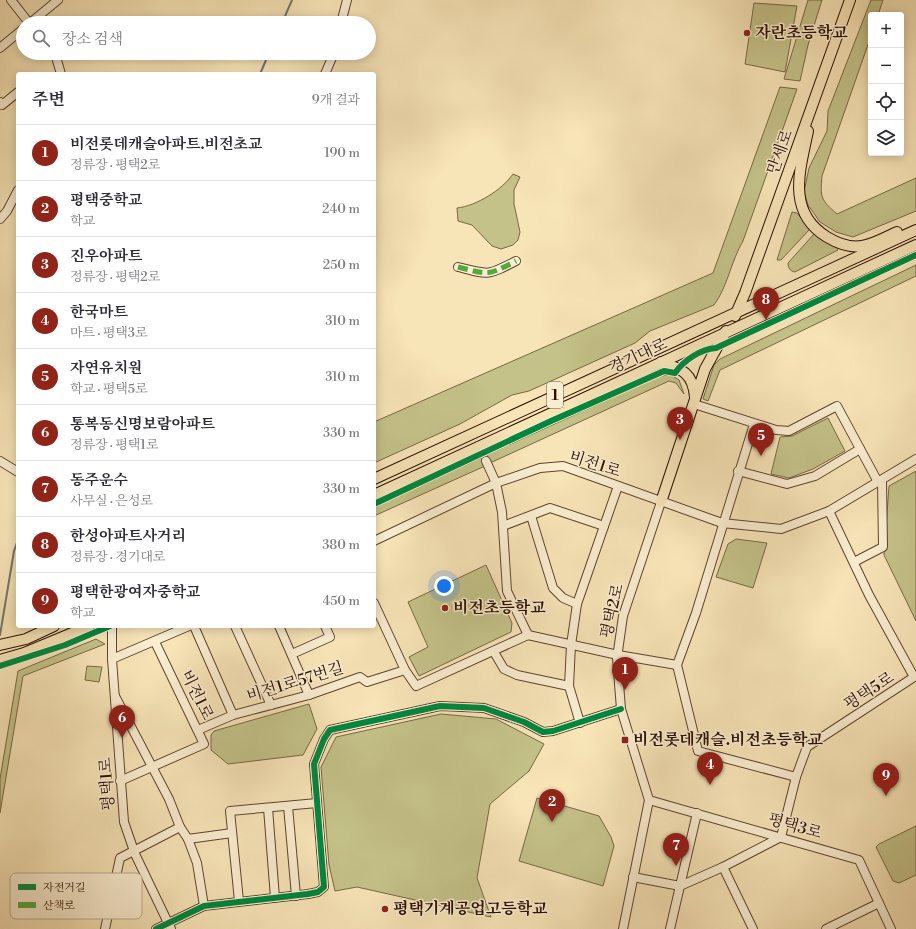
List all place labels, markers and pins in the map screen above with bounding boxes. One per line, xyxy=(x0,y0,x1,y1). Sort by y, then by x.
place label: 자란초등학교 xyxy=(755,23,848,43)
marker: 자란초등학교 xyxy=(742,28,752,38)
pin: 8 xyxy=(753,287,779,320)
pin: 3 xyxy=(667,407,693,440)
pin: 5 xyxy=(748,423,774,456)
place label: 비전초등학교 xyxy=(453,598,546,618)
marker: 비전초등학교 xyxy=(440,603,450,613)
pin: 1 xyxy=(612,657,638,690)
pin: 6 xyxy=(109,705,135,738)
place label: 비전롯데캐슬.비전초등학교 xyxy=(633,730,823,750)
marker: 비전롯데캐슬.비전초등학교 xyxy=(620,735,630,745)
pin: 4 xyxy=(697,752,723,785)
pin: 9 xyxy=(873,763,899,796)
pin: 2 xyxy=(539,789,565,822)
pin: 7 xyxy=(663,833,689,866)
place label: 평택기계공업고등학교 xyxy=(393,899,548,919)
marker: 평택기계공업고등학교 xyxy=(380,904,390,914)

